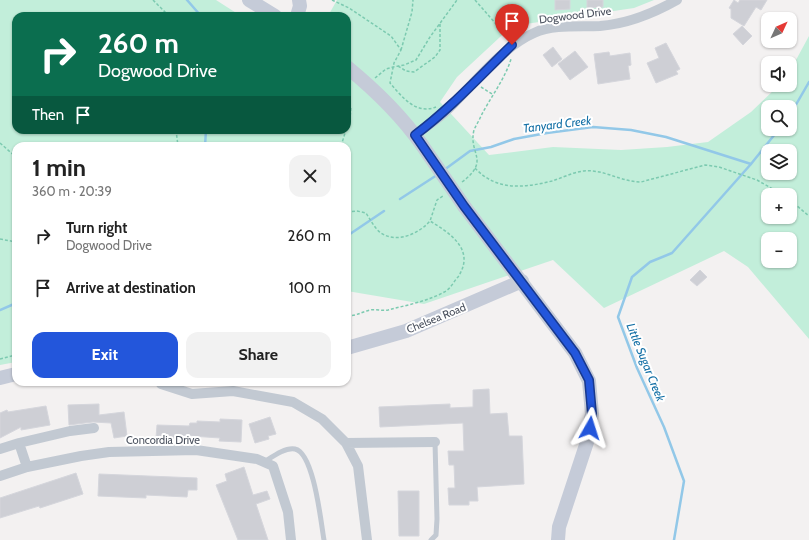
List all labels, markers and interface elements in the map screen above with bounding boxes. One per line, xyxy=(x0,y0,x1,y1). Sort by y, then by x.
pin xyxy=(495,4,529,45)
street label: Dogwood Drive xyxy=(538,4,612,26)
icon: arrive xyxy=(501,10,523,32)
north arrow xyxy=(761,12,797,48)
map controls xyxy=(761,12,797,268)
text: 260 m xyxy=(98,26,179,60)
icon: right xyxy=(32,28,84,80)
button: sound xyxy=(761,56,797,92)
text: Dogwood Drive xyxy=(98,60,217,82)
button: search xyxy=(761,100,797,136)
icon: arrive xyxy=(72,104,94,126)
text: Then xyxy=(32,106,64,124)
water label: Tanyard Creek xyxy=(522,112,593,136)
button: layers xyxy=(761,144,797,180)
text: 1 min xyxy=(32,153,86,182)
button: close xyxy=(289,155,331,197)
text: 360 m · 20:39 xyxy=(32,183,112,199)
button: + xyxy=(761,188,797,224)
text: Turn right xyxy=(66,219,127,237)
icon: right xyxy=(32,225,54,247)
text: 260 m xyxy=(288,227,331,245)
button: − xyxy=(761,232,797,268)
text: Dogwood Drive xyxy=(66,237,152,253)
icon: arrive xyxy=(32,277,54,299)
text: Arrive at destination xyxy=(66,279,196,297)
text: 100 m xyxy=(289,279,331,297)
street label: Chelsea Road xyxy=(404,300,468,336)
water label: Little Sugar Creek xyxy=(623,321,669,404)
button: Exit xyxy=(32,332,178,378)
button: Share xyxy=(186,332,331,378)
position arrow xyxy=(569,407,611,449)
street label: Concordia Drive xyxy=(126,433,200,447)

